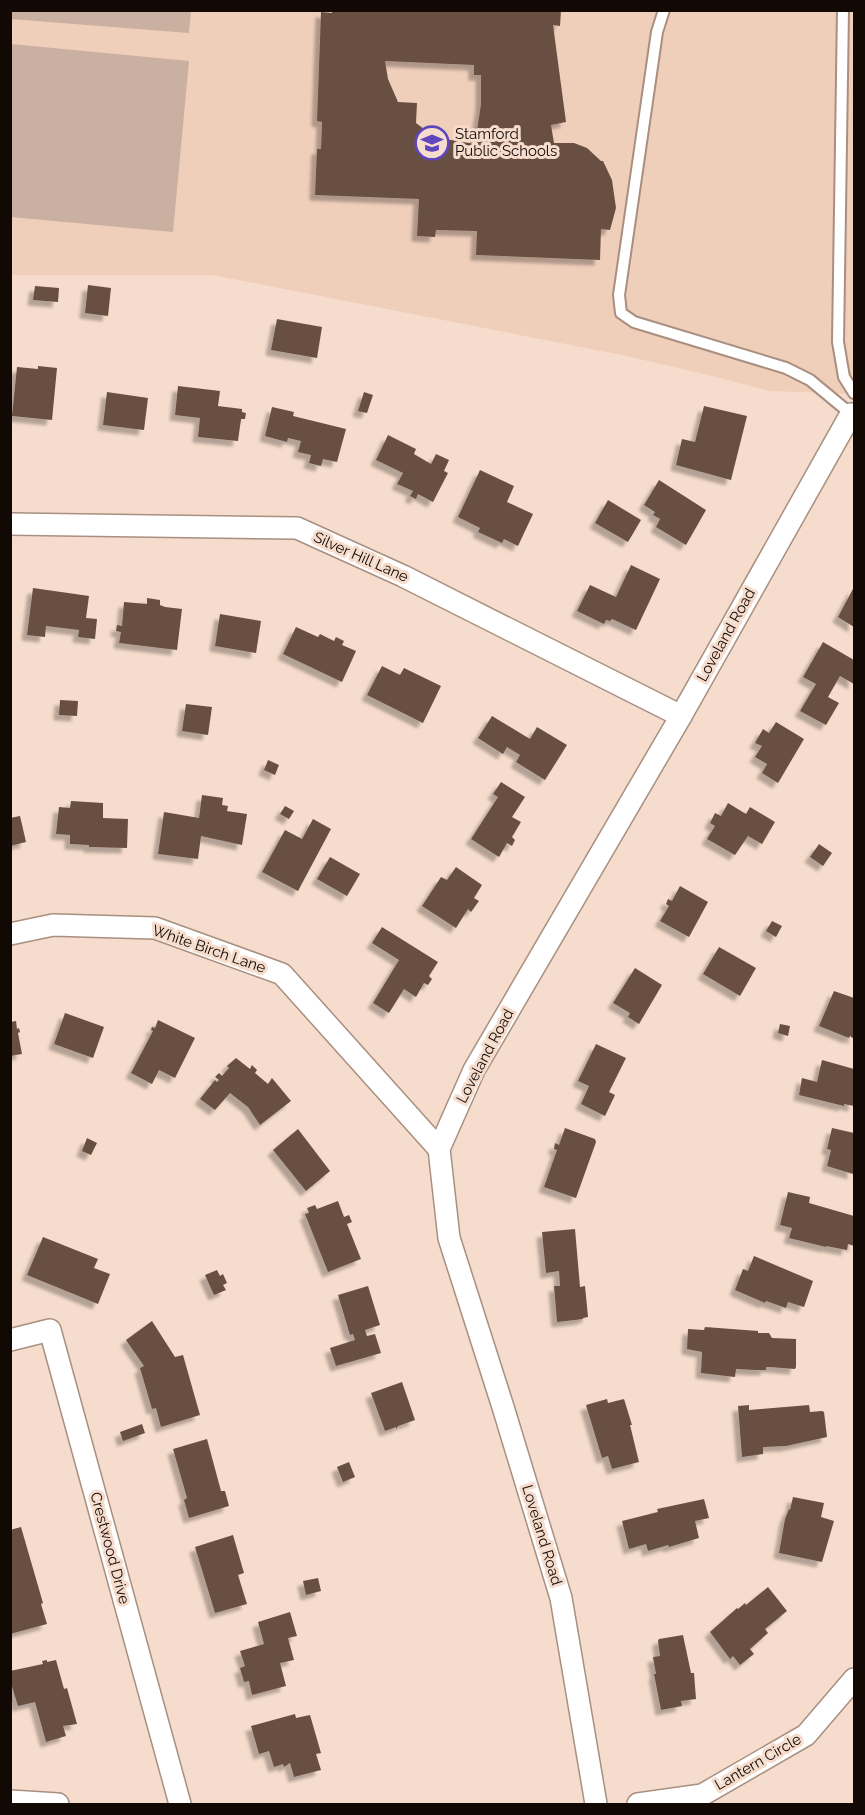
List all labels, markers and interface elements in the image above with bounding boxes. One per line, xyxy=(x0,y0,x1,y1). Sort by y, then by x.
school or university icon: Stamford Public Schools xyxy=(414,125,450,161)
place label: Stamford Public Schools xyxy=(455,125,557,160)
street label: Silver Hill Lane xyxy=(311,528,411,586)
street label: Loveland Road xyxy=(693,585,759,685)
street label: White Birch Lane xyxy=(150,921,268,977)
street label: Loveland Road xyxy=(453,1006,517,1106)
street label: Loveland Road xyxy=(518,1483,566,1587)
street label: Crestwood Drive xyxy=(86,1490,134,1606)
street label: Lantern Circle xyxy=(712,1730,805,1794)

